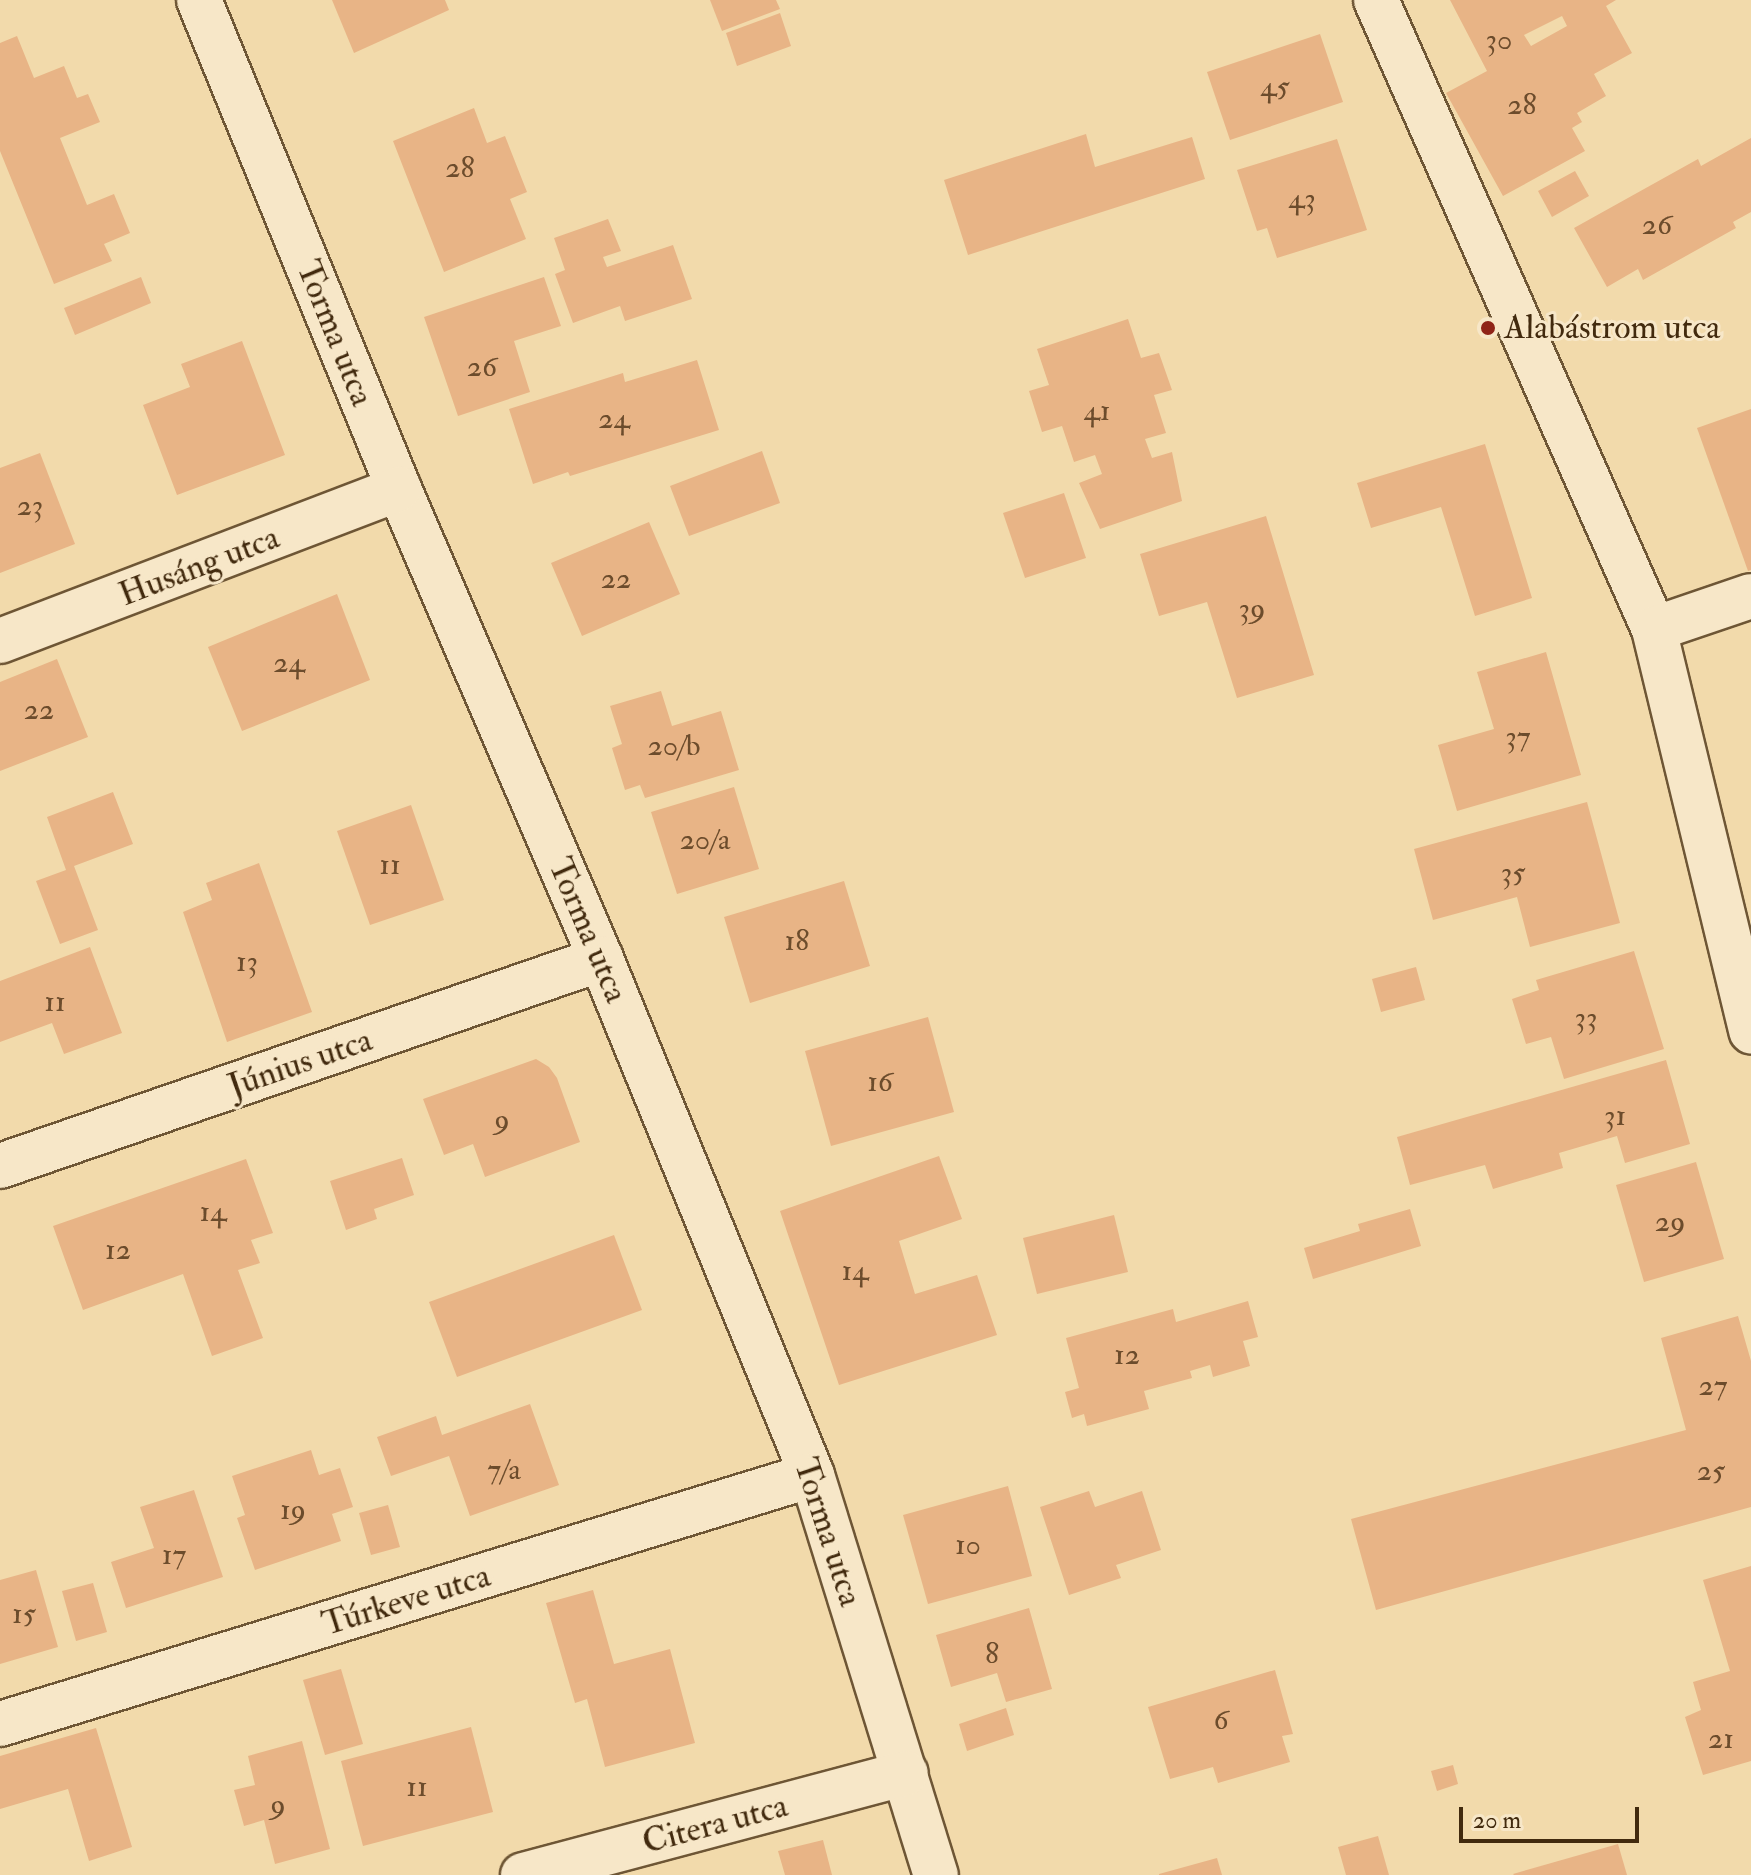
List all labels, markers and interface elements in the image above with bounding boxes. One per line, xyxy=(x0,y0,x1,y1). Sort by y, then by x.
house number: 30 xyxy=(1486,22,1512,58)
house number: 45 xyxy=(1260,69,1290,105)
house number: 28 xyxy=(1507,87,1537,123)
house number: 28 xyxy=(445,150,475,186)
house number: 43 xyxy=(1288,181,1316,217)
house number: 26 xyxy=(1642,207,1672,243)
street label: Torma utca xyxy=(287,254,383,412)
place label: Alabástrom utca xyxy=(1504,308,1720,348)
marker: Alabástrom utca xyxy=(1479,319,1497,337)
house number: 26 xyxy=(467,349,497,385)
house number: 41 xyxy=(1084,393,1110,429)
house number: 24 xyxy=(598,401,630,437)
house number: 23 xyxy=(17,488,43,524)
street label: Husáng utca xyxy=(113,517,285,615)
house number: 22 xyxy=(601,561,631,597)
house number: 39 xyxy=(1239,591,1265,627)
house number: 24 xyxy=(273,645,305,681)
house number: 22 xyxy=(24,692,54,728)
house number: 37 xyxy=(1505,719,1531,755)
house number: 20/b xyxy=(647,728,701,764)
house number: 20/a xyxy=(680,822,730,858)
house number: 11 xyxy=(379,847,401,883)
street label: Torma utca xyxy=(539,851,637,1009)
house number: 35 xyxy=(1501,855,1525,891)
house number: 18 xyxy=(785,923,809,959)
house number: 13 xyxy=(236,944,258,980)
house number: 11 xyxy=(44,984,66,1020)
house number: 33 xyxy=(1574,1000,1598,1036)
street label: Június utca xyxy=(223,1019,377,1107)
house number: 16 xyxy=(867,1064,893,1100)
house number: 31 xyxy=(1604,1098,1626,1134)
house number: 9 xyxy=(494,1102,510,1138)
house number: 14 xyxy=(200,1194,226,1230)
house number: 29 xyxy=(1655,1204,1685,1240)
house number: 12 xyxy=(105,1232,131,1268)
house number: 14 xyxy=(842,1253,868,1289)
house number: 12 xyxy=(1114,1337,1140,1373)
house number: 27 xyxy=(1699,1368,1727,1404)
house number: 7/a xyxy=(487,1452,521,1488)
street label: Torma utca xyxy=(785,1453,871,1611)
house number: 25 xyxy=(1697,1453,1725,1489)
house number: 19 xyxy=(280,1492,306,1528)
house number: 10 xyxy=(955,1527,981,1563)
house number: 17 xyxy=(162,1537,186,1573)
street label: Túrkeve utca xyxy=(317,1555,495,1645)
house number: 15 xyxy=(12,1596,36,1632)
house number: 8 xyxy=(985,1636,999,1672)
house number: 6 xyxy=(1213,1702,1229,1738)
house number: 21 xyxy=(1708,1721,1734,1757)
house number: 11 xyxy=(406,1769,428,1805)
street label: Citera utca xyxy=(638,1785,792,1863)
house number: 9 xyxy=(270,1787,286,1823)
scale bar xyxy=(1463,1791,1643,1841)
text: 20 m xyxy=(1473,1805,1521,1836)

